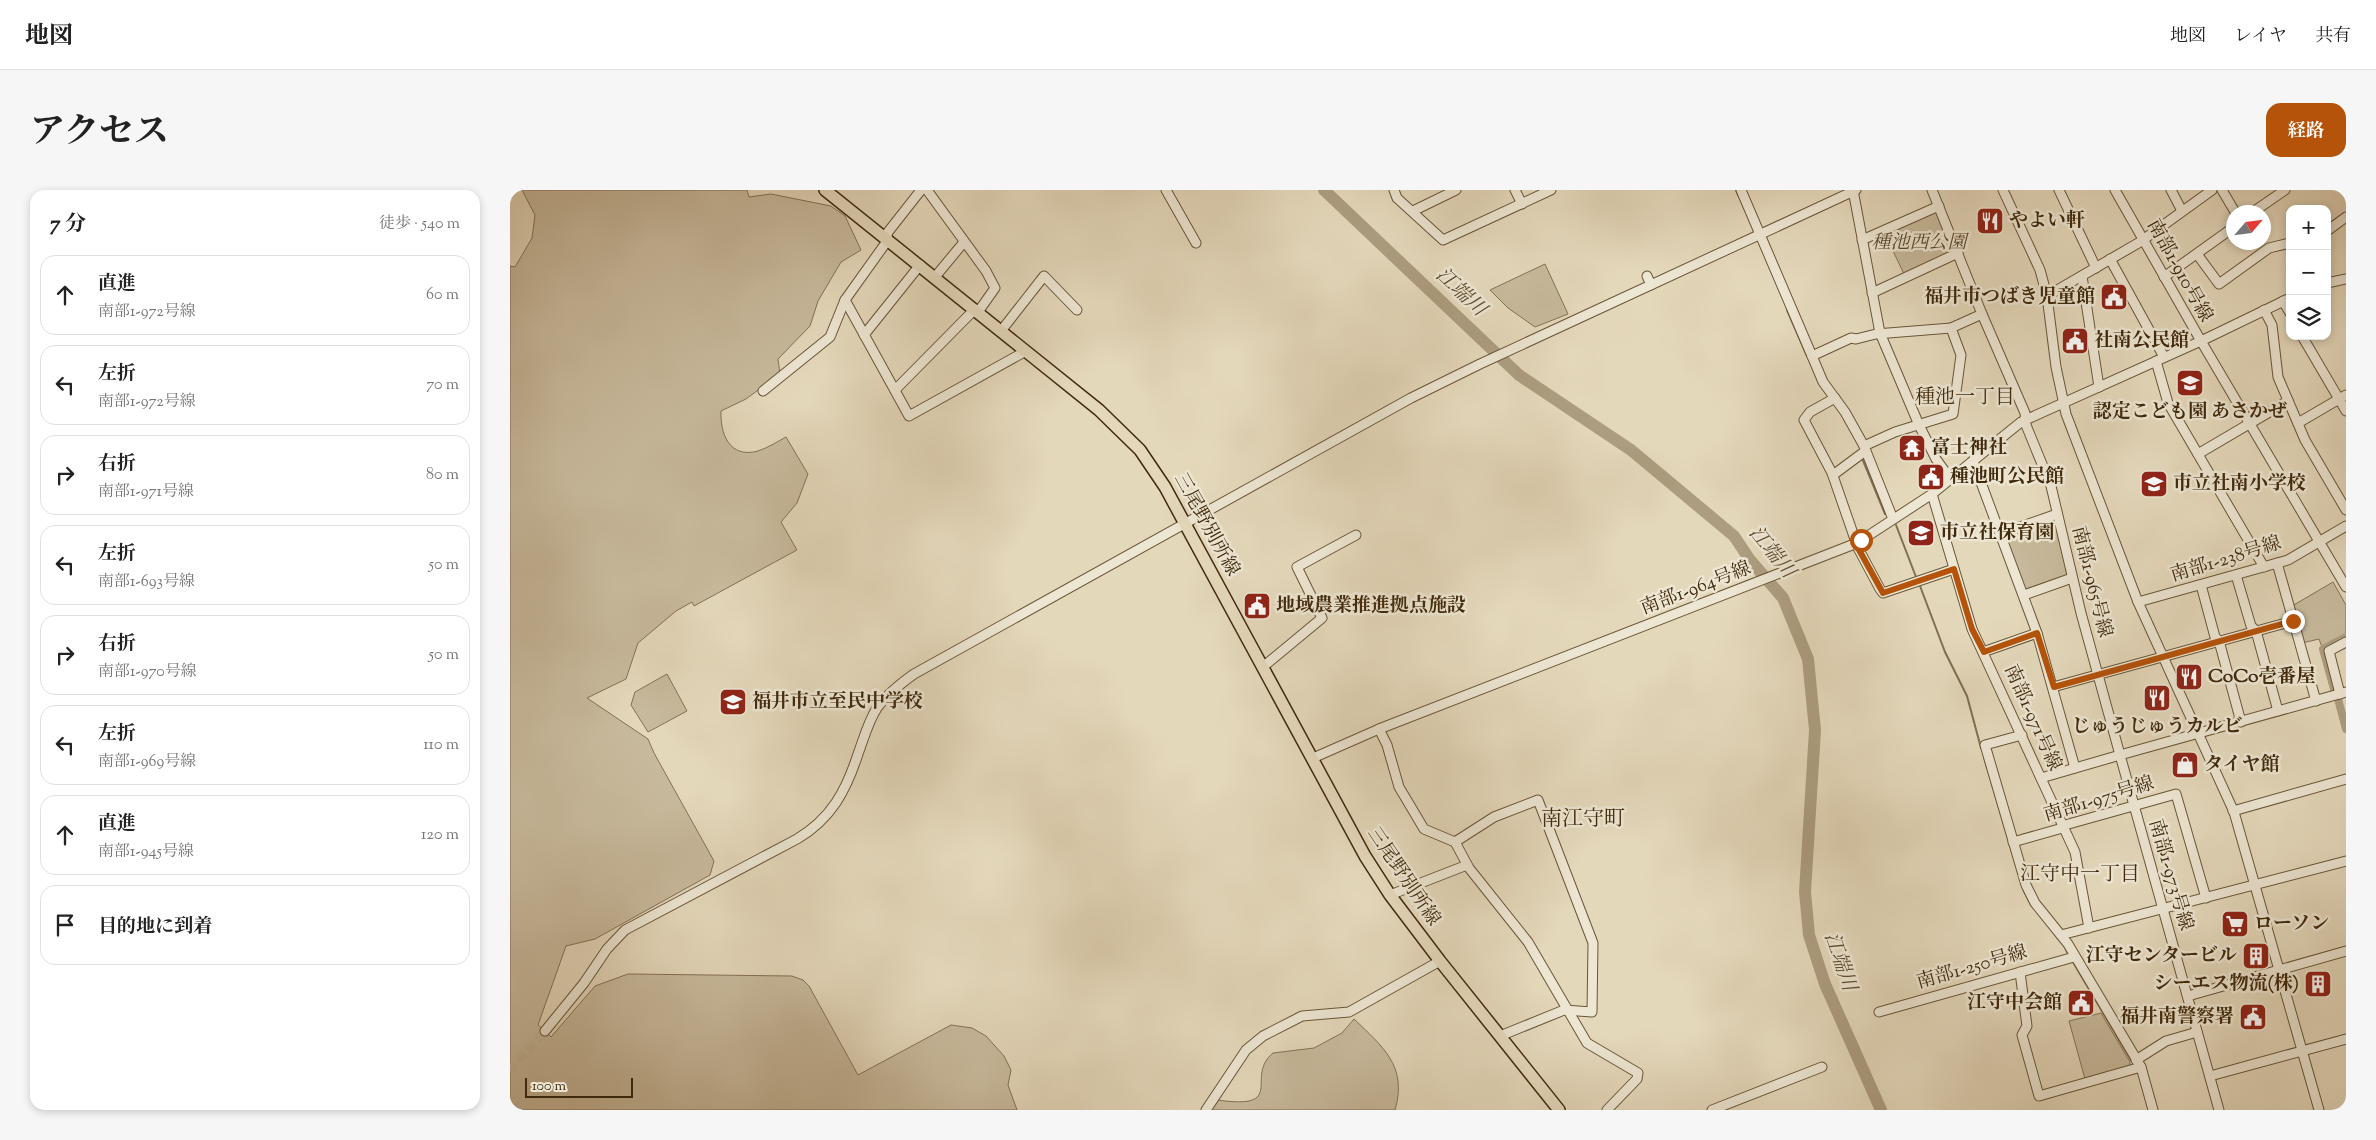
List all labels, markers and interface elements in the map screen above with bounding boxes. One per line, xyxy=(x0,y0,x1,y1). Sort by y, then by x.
text: 地図 xyxy=(25,20,73,54)
text: 地図 xyxy=(2170,24,2206,50)
text: レイヤ xyxy=(2234,24,2287,50)
text: 共有 xyxy=(2315,24,2351,50)
button: 経路 xyxy=(2266,103,2346,157)
text: アクセス xyxy=(30,108,169,159)
north arrow xyxy=(2226,205,2271,250)
map controls xyxy=(2286,205,2331,340)
button: + xyxy=(2286,205,2331,250)
restaurant icon: やよい軒 xyxy=(1975,206,2005,236)
place label: やよい軒 xyxy=(2009,208,2085,235)
text: 7 分 xyxy=(50,210,86,240)
text: 徒歩 · 540 m xyxy=(379,213,460,236)
street label: 南部1-910号線 xyxy=(2139,214,2219,328)
park label: 種池西公園 xyxy=(1871,230,1969,257)
button: − xyxy=(2286,250,2331,295)
water label: 江端川 xyxy=(1428,262,1493,325)
text: 直進 xyxy=(98,271,136,298)
icon: ahead xyxy=(51,281,79,309)
public building icon: 福井市つばき児童館 xyxy=(2099,282,2129,312)
text: 60 m xyxy=(426,284,459,307)
place label: 福井市つばき児童館 xyxy=(1924,284,2095,311)
button: layers xyxy=(2286,295,2331,340)
text: 南部1-972号線 xyxy=(98,301,196,324)
public building icon: 社南公民館 xyxy=(2060,326,2090,356)
place label: 社南公民館 xyxy=(2094,328,2189,355)
text: 左折 xyxy=(98,361,136,388)
school or university icon: 認定こども園 あさかぜ xyxy=(2175,368,2205,398)
icon: left xyxy=(51,371,79,399)
text: 70 m xyxy=(426,374,459,397)
district label: 種池一丁目 xyxy=(1915,384,2015,413)
text: 南部1-972号線 xyxy=(98,391,196,414)
place label: 認定こども園 あさかぜ xyxy=(2093,399,2287,426)
temple icon: 富士神社 xyxy=(1897,433,1927,463)
place label: 富士神社 xyxy=(1931,435,2007,462)
text: 右折 xyxy=(98,451,136,478)
icon: right xyxy=(51,461,79,489)
public building icon: 種池町公民館 xyxy=(1916,462,1946,492)
text: 80 m xyxy=(426,464,459,487)
place label: 種池町公民館 xyxy=(1950,464,2064,491)
street label: 三尾野別所線 xyxy=(1167,469,1245,581)
school or university icon: 市立社南小学校 xyxy=(2139,469,2169,499)
place label: 市立社南小学校 xyxy=(2173,471,2306,498)
text: 南部1-971号線 xyxy=(98,481,194,504)
school or university icon: 市立社保育園 xyxy=(1906,518,1936,548)
place label: 市立社保育園 xyxy=(1940,520,2054,547)
water label: 江端川 xyxy=(1741,521,1802,587)
street label: 南部1-965号線 xyxy=(2064,523,2118,641)
route start xyxy=(1850,529,1873,552)
street label: 南部1-238号線 xyxy=(2167,530,2285,590)
text: 左折 xyxy=(98,541,136,568)
icon: left xyxy=(51,551,79,579)
text: 50 m xyxy=(428,554,459,577)
street label: 南部1-964号線 xyxy=(1637,555,1755,623)
text: 南部1-693号線 xyxy=(98,571,195,594)
public building icon: 地域農業推進拠点施設 xyxy=(1242,591,1272,621)
place label: 地域農業推進拠点施設 xyxy=(1276,593,1466,620)
route end xyxy=(2282,610,2305,633)
text: 右折 xyxy=(98,631,136,658)
icon: right xyxy=(51,641,79,669)
text: 50 m xyxy=(428,644,459,667)
street label: 南部1-971号線 xyxy=(1996,660,2068,776)
text: 南部1-970号線 xyxy=(98,661,197,684)
restaurant icon: CoCo壱番屋 xyxy=(2174,662,2204,692)
place label: CoCo壱番屋 xyxy=(2208,664,2315,691)
restaurant icon: じゅうじゅうカルビ xyxy=(2142,683,2172,713)
school or university icon: 福井市立至民中学校 xyxy=(718,687,748,717)
place label: 福井市立至民中学校 xyxy=(752,689,923,716)
place label: じゅうじゅうカルビ xyxy=(2071,714,2243,741)
text: 左折 xyxy=(98,721,136,748)
icon: left xyxy=(51,731,79,759)
text: 110 m xyxy=(423,734,459,757)
shop icon: タイヤ館 xyxy=(2170,750,2200,780)
text: 南部1-969号線 xyxy=(98,751,196,774)
place label: タイヤ館 xyxy=(2204,752,2280,779)
street label: 南部1-975号線 xyxy=(2041,770,2157,830)
district label: 南江守町 xyxy=(1541,805,1625,835)
text: 直進 xyxy=(98,811,136,838)
street label: 南部1-973号線 xyxy=(2141,816,2199,934)
icon: ahead xyxy=(51,821,79,849)
street label: 三尾野別所線 xyxy=(1360,822,1446,932)
text: 120 m xyxy=(421,824,459,847)
text: 南部1-945号線 xyxy=(98,841,194,864)
district label: 江守中一丁目 xyxy=(2020,861,2140,890)
supermarket icon: ローソン xyxy=(2220,909,2250,939)
icon: arrive xyxy=(51,911,79,939)
place label: ローソン xyxy=(2254,911,2329,938)
text: 目的地に到着 xyxy=(98,914,212,941)
water label: 江端川 xyxy=(1816,929,1863,997)
street label: 南部1-250号線 xyxy=(1913,939,2031,997)
building icon: 江守センタービル xyxy=(2241,941,2271,971)
place label: 江守センタービル xyxy=(2086,943,2237,970)
building icon: シーエス物流(株) xyxy=(2303,969,2333,999)
place label: シーエス物流(株) xyxy=(2154,971,2299,998)
public building icon: 江守中会館 xyxy=(2066,988,2096,1018)
place label: 江守中会館 xyxy=(1967,990,2062,1017)
public building icon: 福井南警察署 xyxy=(2238,1002,2268,1032)
place label: 福井南警察署 xyxy=(2120,1004,2234,1031)
scale bar xyxy=(525,1075,632,1098)
text: 100 m xyxy=(532,1077,566,1097)

